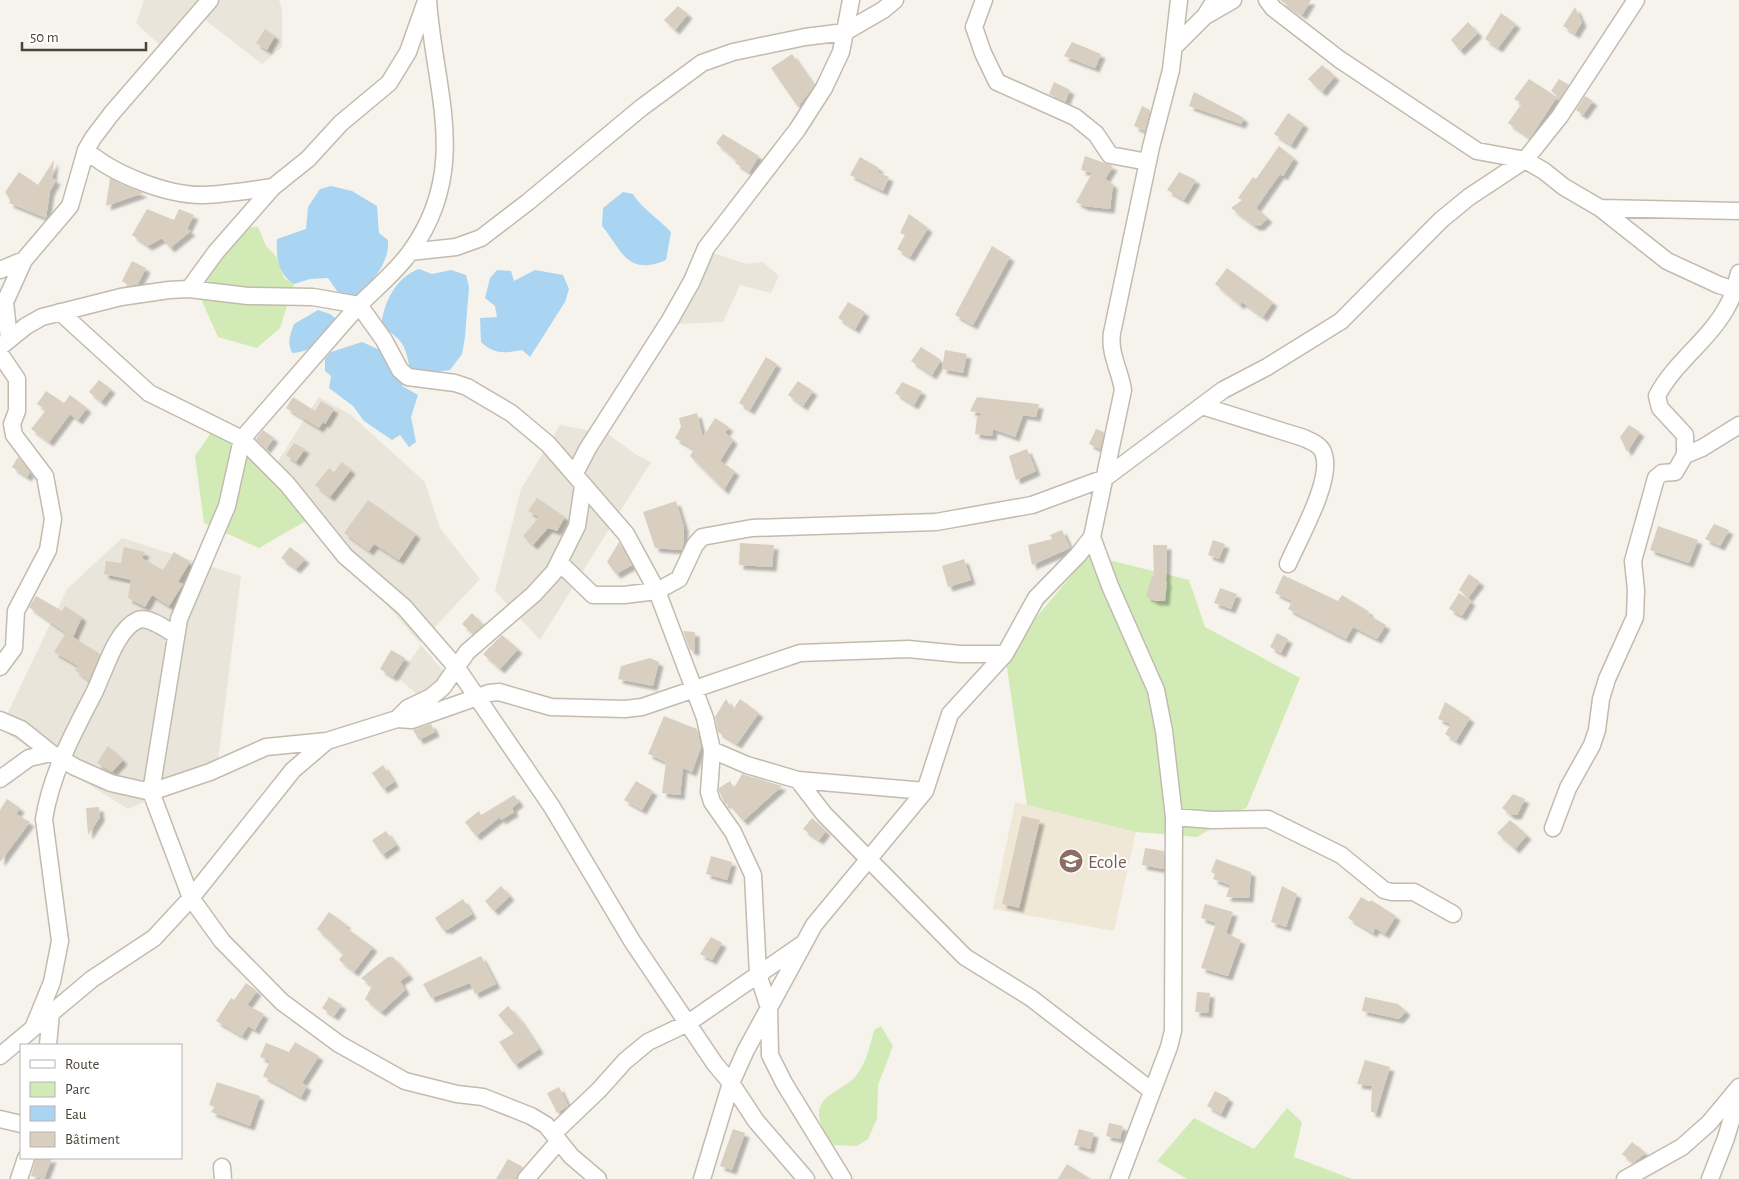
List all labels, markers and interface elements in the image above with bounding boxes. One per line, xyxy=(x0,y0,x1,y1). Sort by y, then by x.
scale bar xyxy=(22,20,146,52)
text: 50 m xyxy=(30,30,59,45)
school or university icon: Ecole xyxy=(1058,848,1084,874)
place label: Ecole xyxy=(1088,853,1127,872)
legend xyxy=(20,1044,182,1159)
text: Route xyxy=(65,1057,99,1072)
text: Parc xyxy=(65,1082,90,1097)
text: Eau xyxy=(65,1107,87,1122)
text: Bâtiment xyxy=(65,1132,120,1147)

